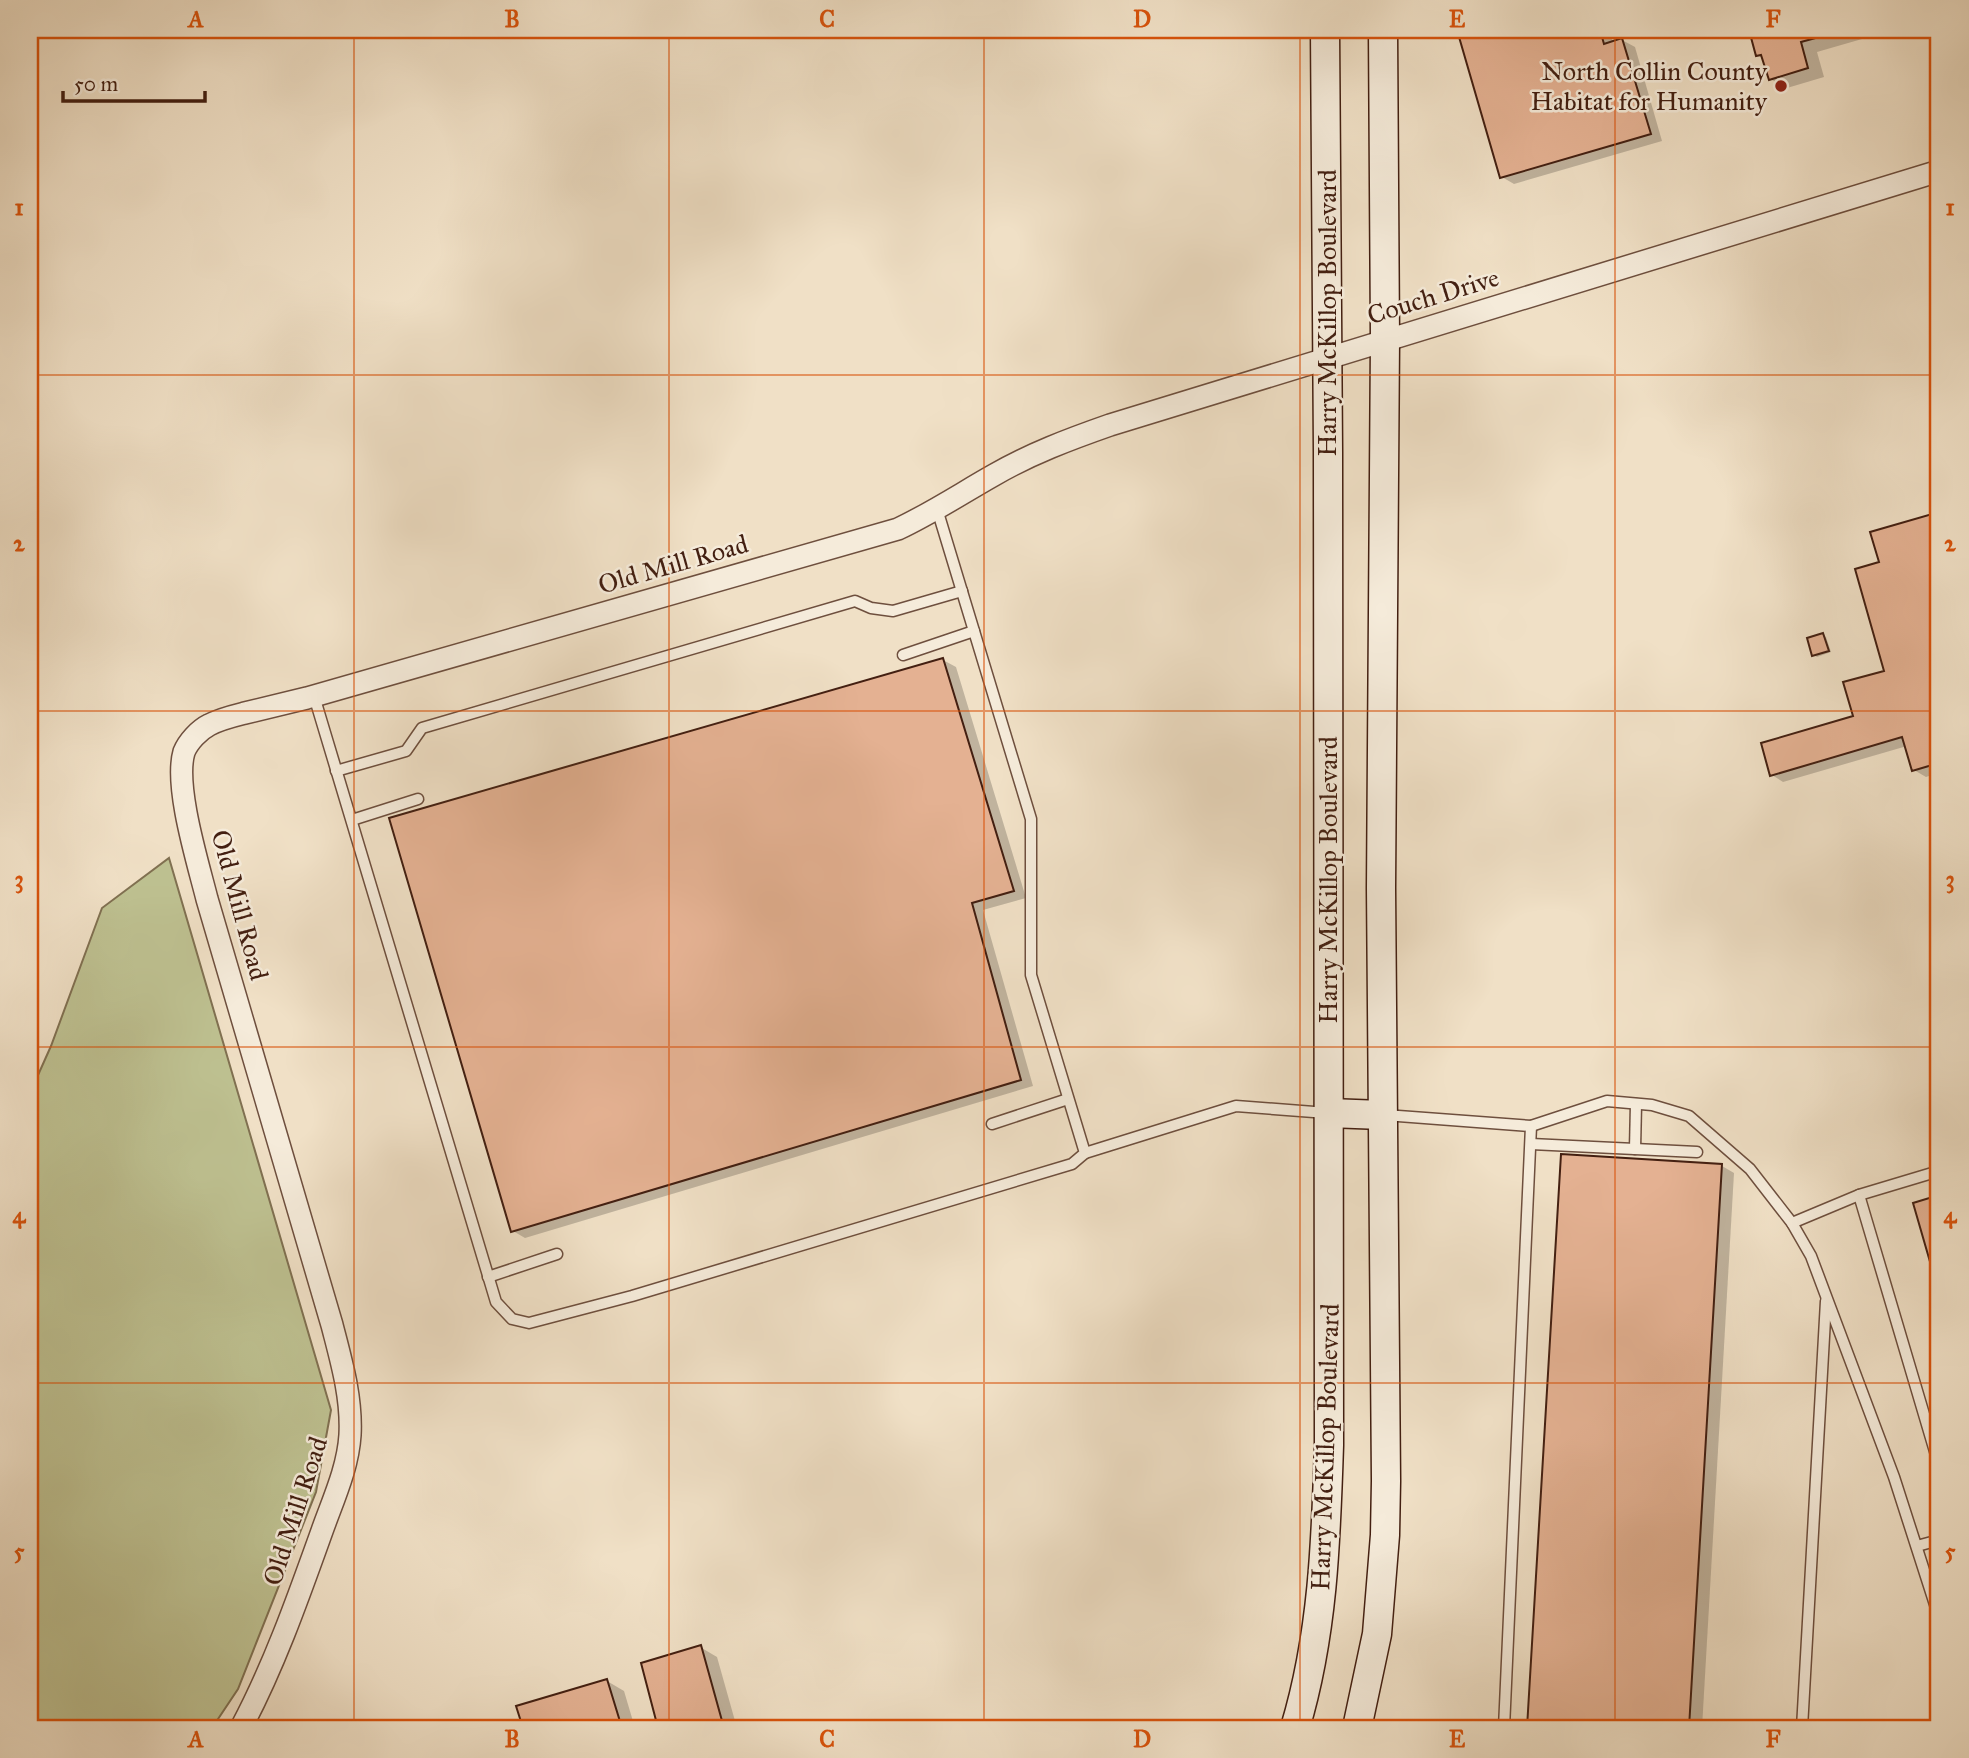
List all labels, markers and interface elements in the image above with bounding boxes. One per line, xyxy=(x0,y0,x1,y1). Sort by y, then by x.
text: A xyxy=(186,5,204,33)
text: B xyxy=(504,5,520,33)
text: C xyxy=(819,5,835,33)
text: D xyxy=(1133,5,1151,33)
text: E xyxy=(1449,5,1466,33)
text: F xyxy=(1765,5,1781,33)
place label: North Collin County Habitat for Humanity xyxy=(1530,55,1768,117)
scale bar xyxy=(63,60,205,104)
text: 50 m xyxy=(74,71,119,97)
marker: North Collin County Habitat for Humanity xyxy=(1773,78,1789,94)
street label: Harry McKillop Boulevard xyxy=(1311,169,1343,457)
text: 1 xyxy=(14,193,24,221)
text: 1 xyxy=(1945,193,1955,221)
street label: Couch Drive xyxy=(1363,261,1503,331)
street label: Old Mill Road xyxy=(594,527,752,601)
text: 2 xyxy=(13,529,25,557)
text: 2 xyxy=(1944,529,1956,557)
street label: Harry McKillop Boulevard xyxy=(1312,736,1344,1024)
street label: Old Mill Road xyxy=(205,826,275,984)
text: 3 xyxy=(14,865,24,894)
text: 3 xyxy=(1945,865,1955,894)
text: 4 xyxy=(13,1201,27,1229)
text: 4 xyxy=(1944,1201,1958,1229)
street label: Harry McKillop Boulevard xyxy=(1304,1303,1346,1591)
street label: Old Mill Road xyxy=(256,1433,334,1589)
text: 5 xyxy=(14,1537,25,1565)
text: 5 xyxy=(1945,1537,1956,1565)
text: A xyxy=(186,1725,204,1753)
text: B xyxy=(504,1725,520,1753)
text: C xyxy=(819,1725,835,1753)
text: D xyxy=(1133,1725,1151,1753)
text: E xyxy=(1449,1725,1466,1753)
text: F xyxy=(1765,1725,1781,1753)

